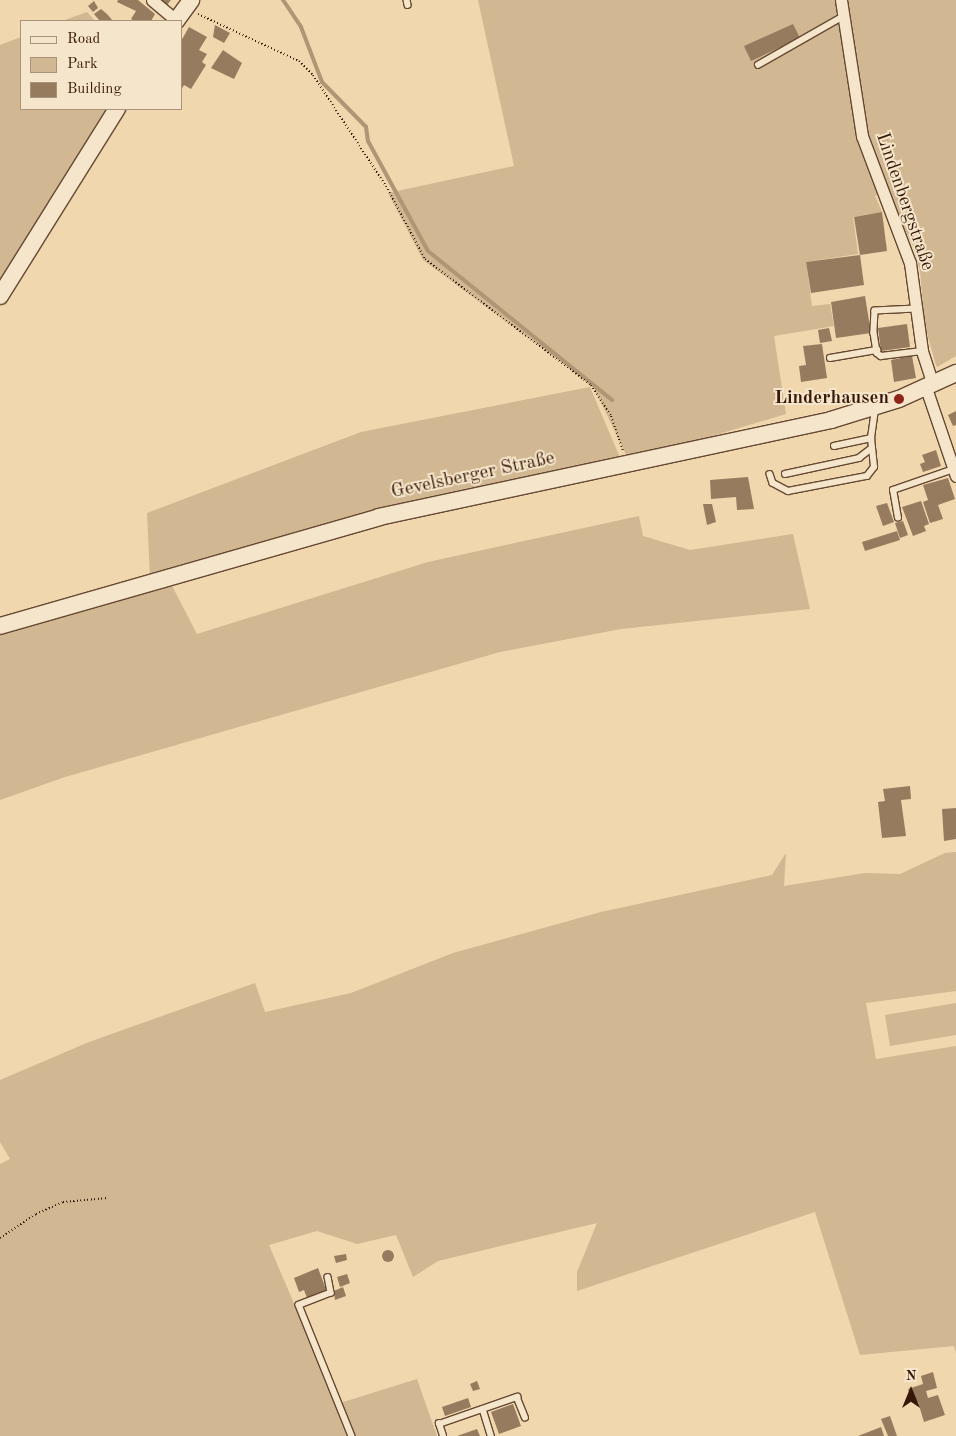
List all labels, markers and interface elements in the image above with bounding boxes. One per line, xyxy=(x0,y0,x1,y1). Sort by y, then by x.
legend xyxy=(20,20,182,110)
text: Road xyxy=(67,32,100,47)
text: Park xyxy=(67,57,98,72)
text: Building xyxy=(67,82,122,97)
street label: Lindenbergstraße xyxy=(870,130,938,274)
place label: Linderhausen xyxy=(774,388,889,410)
marker: Linderhausen xyxy=(893,393,905,405)
street label: Gevelsberger Straße xyxy=(389,448,557,504)
north arrow xyxy=(886,1366,936,1416)
text: N xyxy=(906,1369,916,1383)

